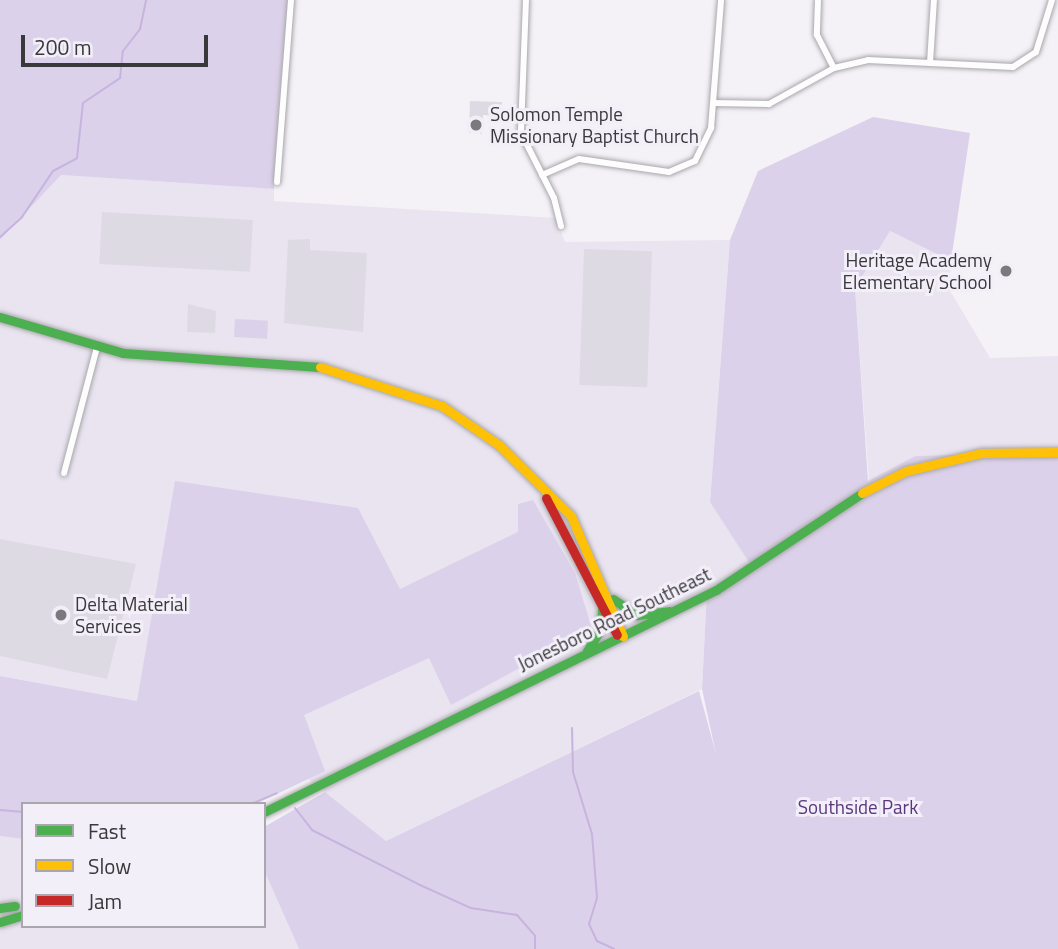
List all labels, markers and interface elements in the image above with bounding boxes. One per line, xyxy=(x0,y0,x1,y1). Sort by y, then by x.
scale bar xyxy=(24,21,212,65)
text: 200 m xyxy=(34,31,91,63)
place label: Solomon Temple Missionary Baptist Church xyxy=(490,103,699,147)
marker: Solomon Temple Missionary Baptist Church xyxy=(468,117,484,133)
place label: Heritage Academy Elementary School xyxy=(843,249,992,293)
marker: Heritage Academy Elementary School xyxy=(998,263,1014,279)
street label: Jonesboro Road Southeast xyxy=(514,562,714,676)
place label: Delta Material Services xyxy=(75,593,188,637)
marker: Delta Material Services xyxy=(53,607,69,623)
park label: Southside Park xyxy=(798,796,918,818)
legend xyxy=(21,802,266,928)
text: Fast xyxy=(88,815,126,847)
text: Slow xyxy=(88,850,131,882)
text: Jam xyxy=(88,885,122,917)

